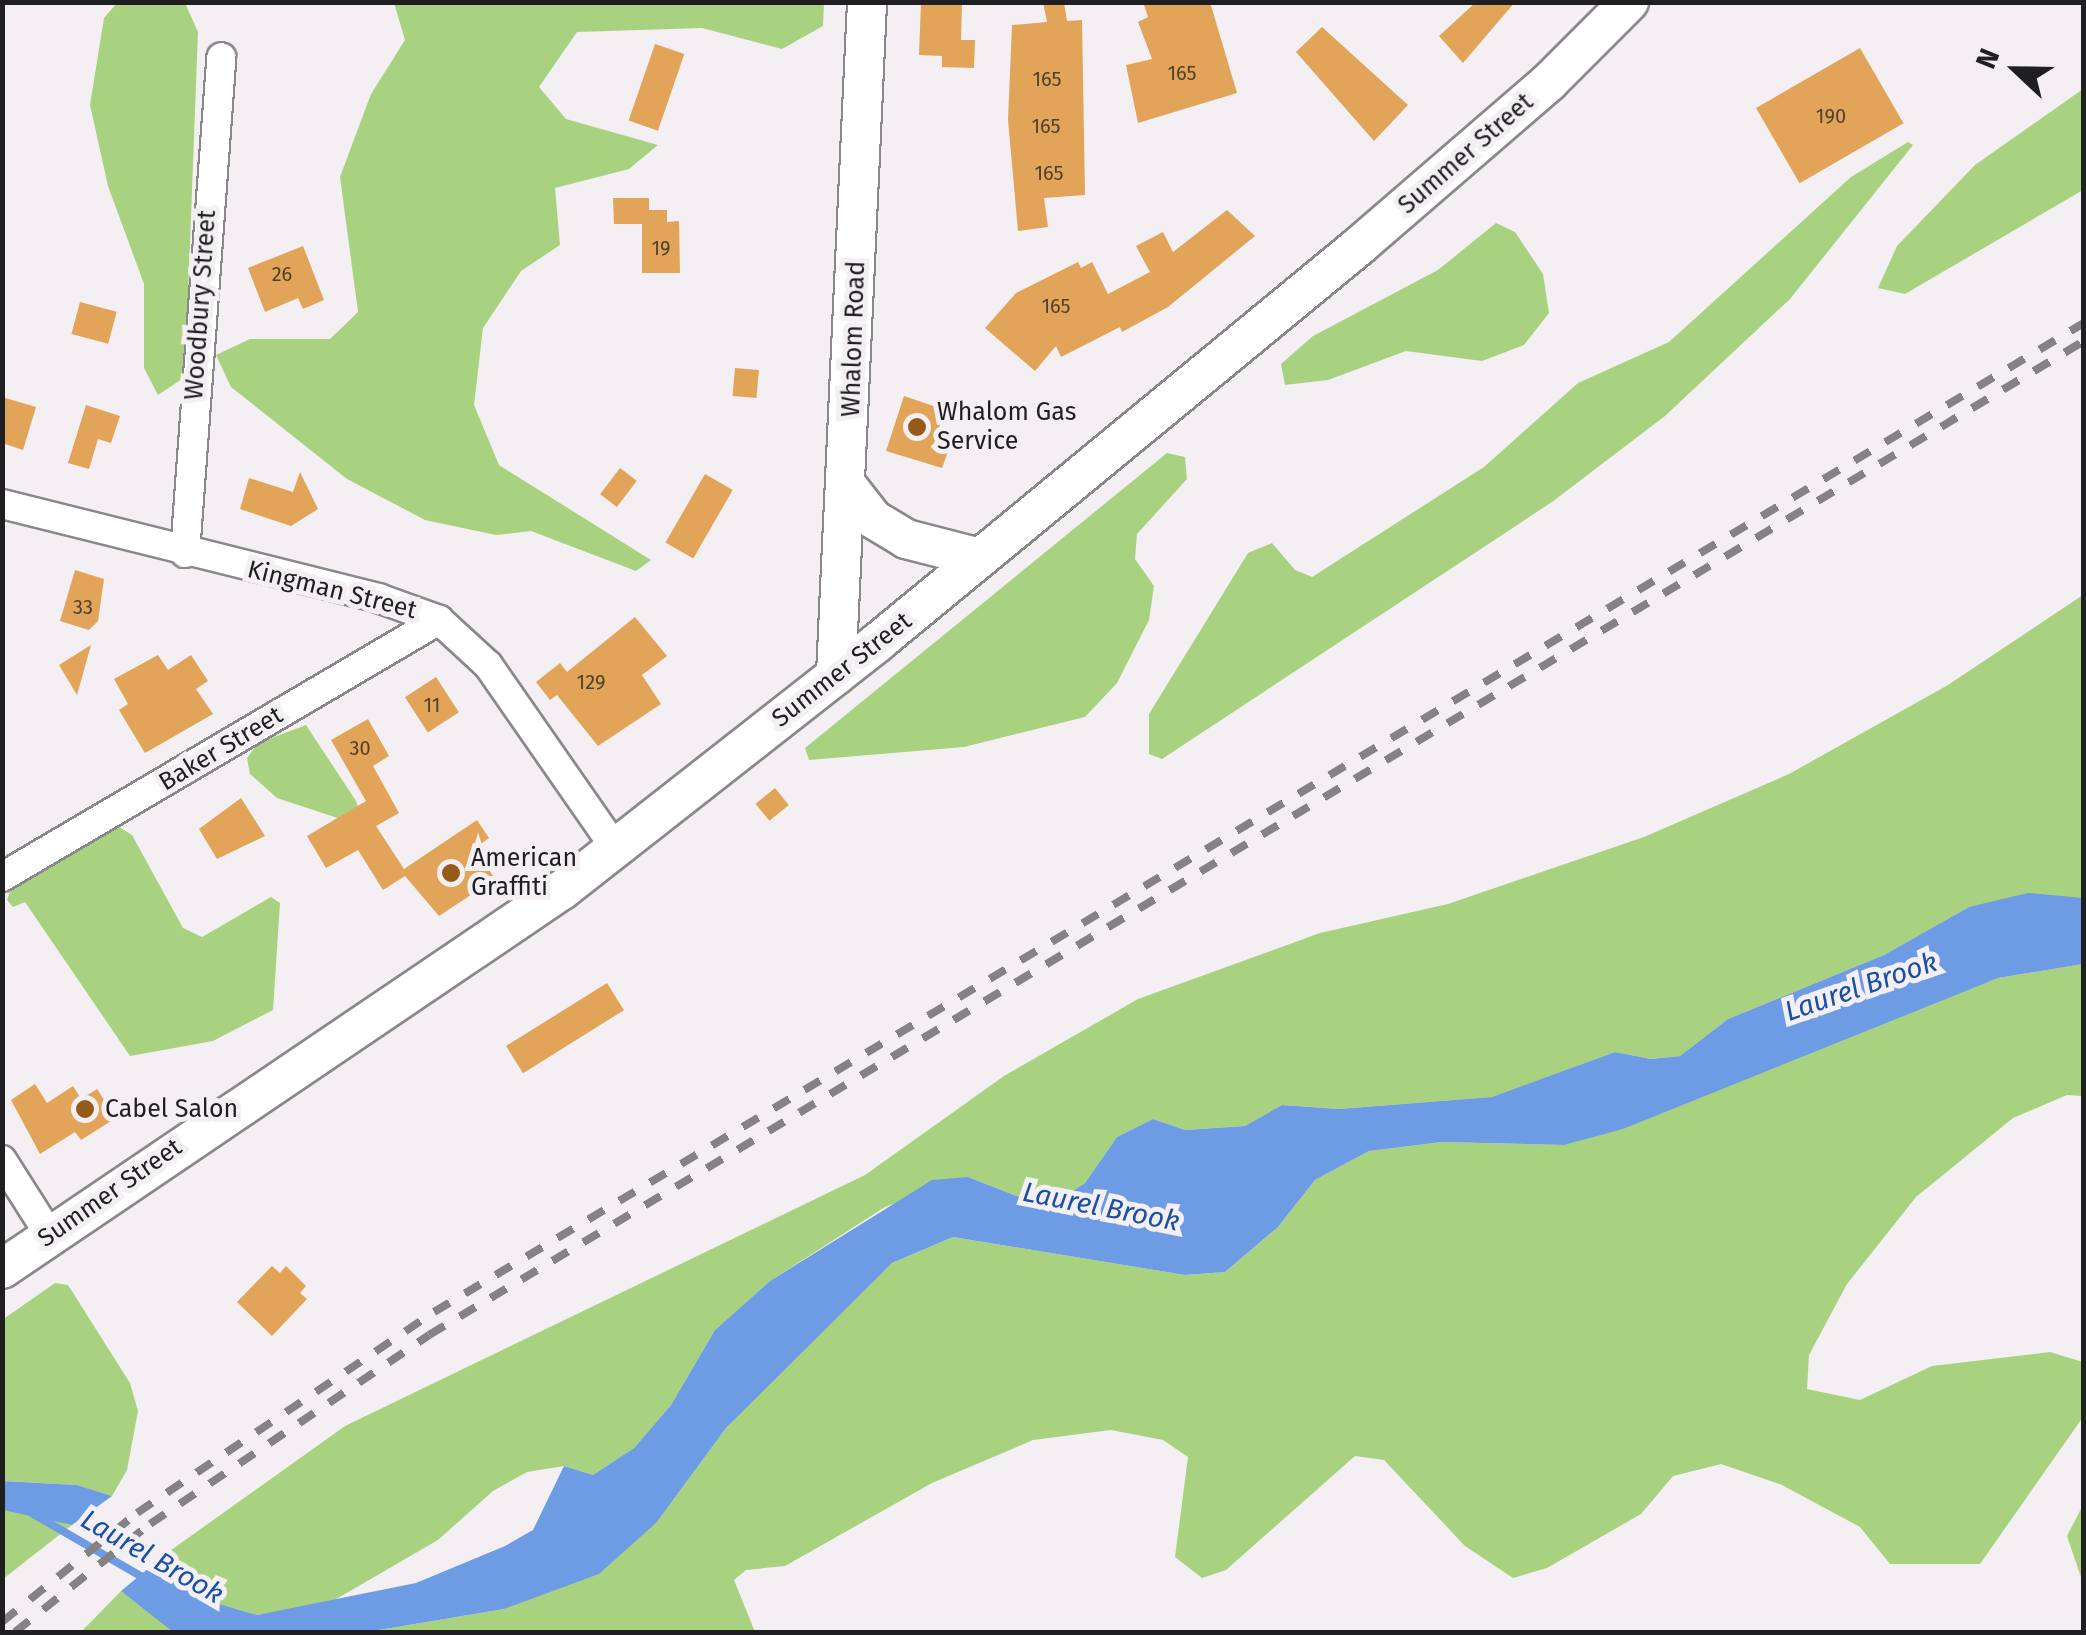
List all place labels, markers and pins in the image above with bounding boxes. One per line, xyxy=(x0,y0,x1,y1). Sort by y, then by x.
place label: Whalom Gas Service xyxy=(937,398,1076,457)
marker: Whalom Gas Service xyxy=(906,416,928,438)
place label: American Graffiti xyxy=(471,844,577,903)
marker: American Graffiti xyxy=(440,862,462,884)
place label: Cabel Salon xyxy=(105,1094,238,1124)
marker: Cabel Salon xyxy=(74,1098,96,1120)

